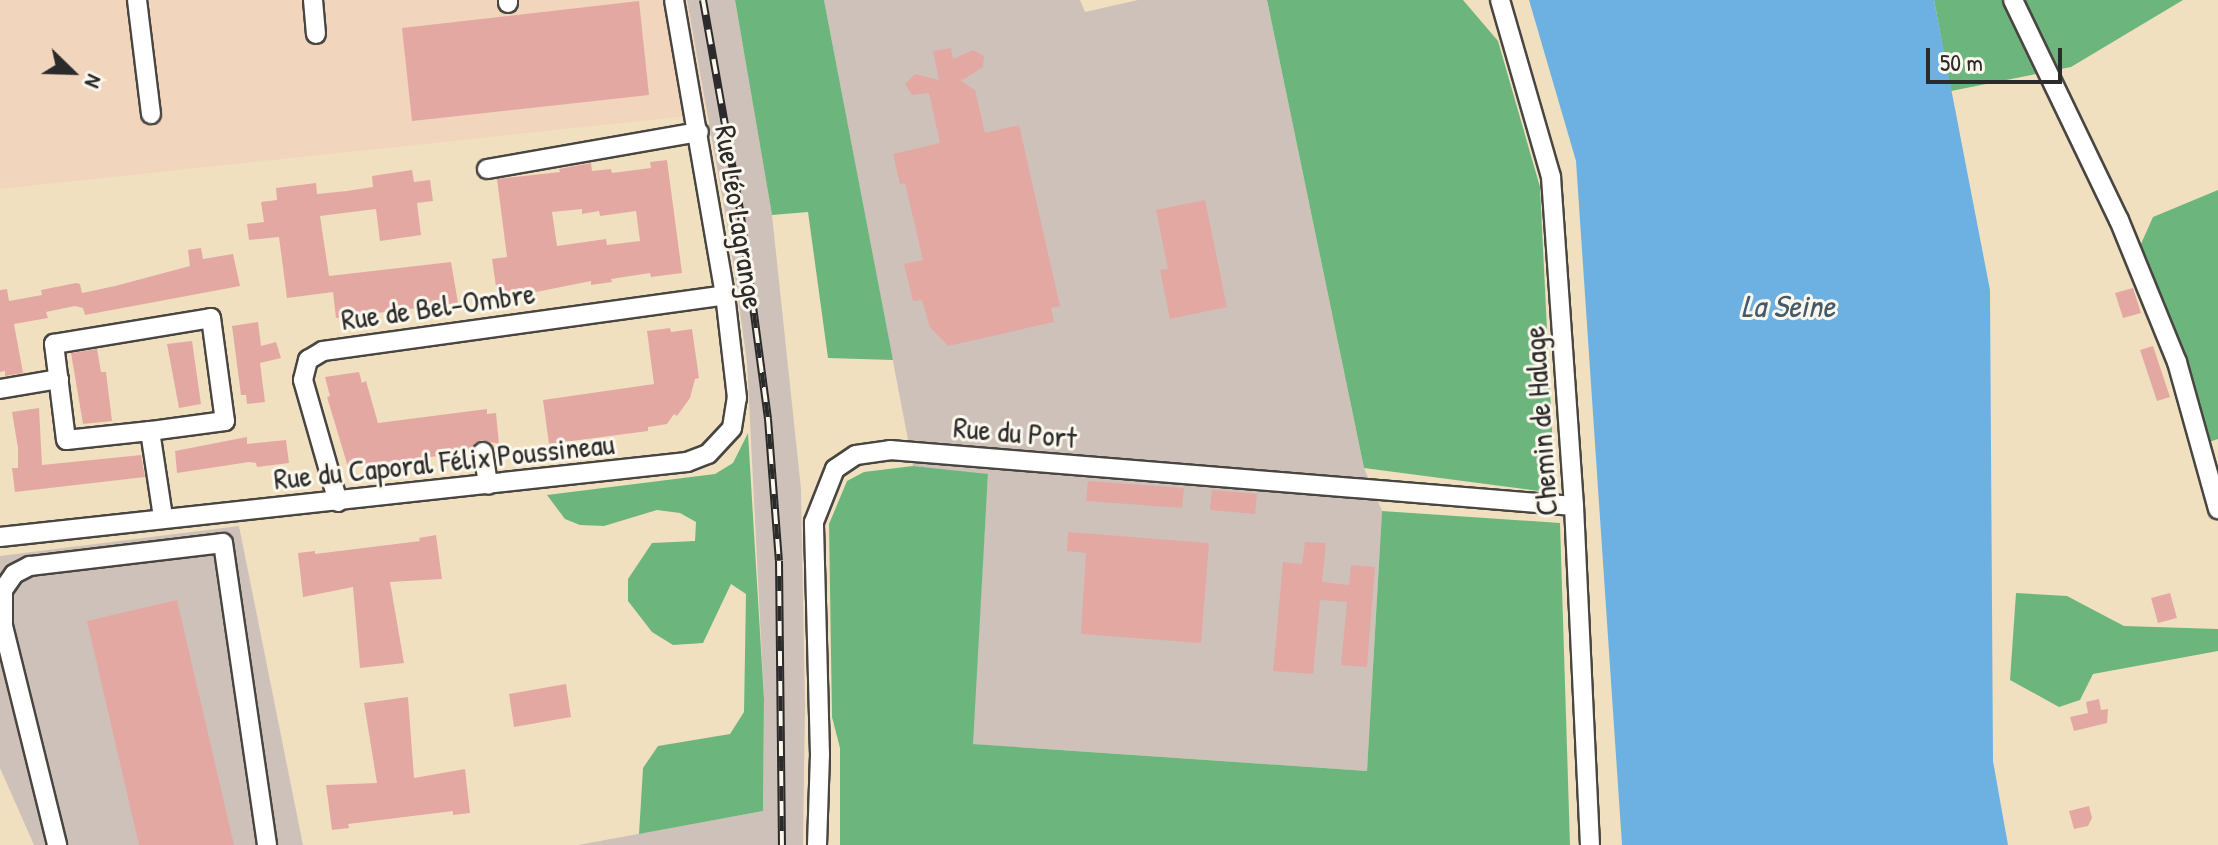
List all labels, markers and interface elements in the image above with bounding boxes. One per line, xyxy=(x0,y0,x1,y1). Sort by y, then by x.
north arrow xyxy=(32,32,112,112)
scale bar xyxy=(1930,32,2066,82)
text: 50 m xyxy=(1940,46,1983,78)
text: N xyxy=(78,70,110,93)
street label: Rue Léo Lagrange xyxy=(708,123,772,311)
street label: Rue de Bel-Ombre xyxy=(339,275,537,337)
water label: La Seine xyxy=(1741,287,1835,325)
street label: Chemin de Halage xyxy=(1515,325,1565,517)
street label: Rue du Port xyxy=(952,409,1078,455)
street label: Rue du Caporal Félix Poussineau xyxy=(272,425,616,497)

